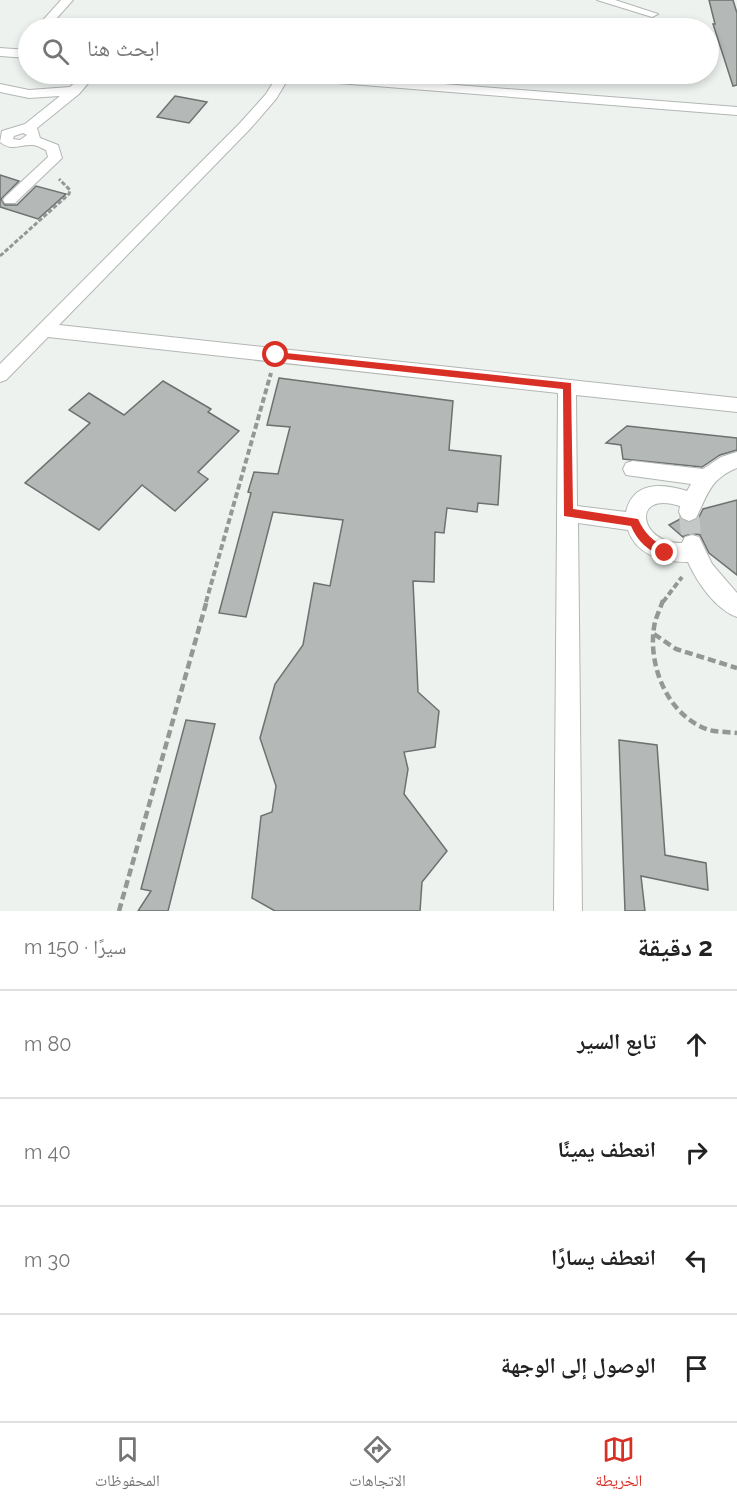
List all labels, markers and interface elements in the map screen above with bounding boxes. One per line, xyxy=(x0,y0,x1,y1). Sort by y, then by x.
search box xyxy=(18,18,719,84)
icon: search xyxy=(39,35,72,68)
text: ابحث هنا xyxy=(87,35,160,61)
route start xyxy=(262,341,288,367)
route end xyxy=(651,539,677,565)
text: 2 دقيقة xyxy=(637,932,713,962)
text: سيرًا · 150 m xyxy=(24,935,126,959)
text: تابع السير xyxy=(577,1028,656,1054)
icon: ahead xyxy=(680,1028,713,1061)
text: 80 m xyxy=(24,1032,72,1056)
text: انعطف يمينًا xyxy=(557,1136,656,1162)
icon: right xyxy=(680,1136,713,1169)
text: 40 m xyxy=(24,1140,71,1164)
text: انعطف يسارًا xyxy=(551,1244,656,1270)
icon: left xyxy=(680,1244,713,1277)
text: 30 m xyxy=(24,1248,70,1272)
text: الوصول إلى الوجهة xyxy=(501,1352,656,1378)
icon: arrive xyxy=(680,1352,713,1385)
tab: المحفوظات xyxy=(95,1433,160,1496)
tab: الاتجاهات xyxy=(349,1433,406,1496)
tab: الخريطة xyxy=(595,1433,642,1496)

